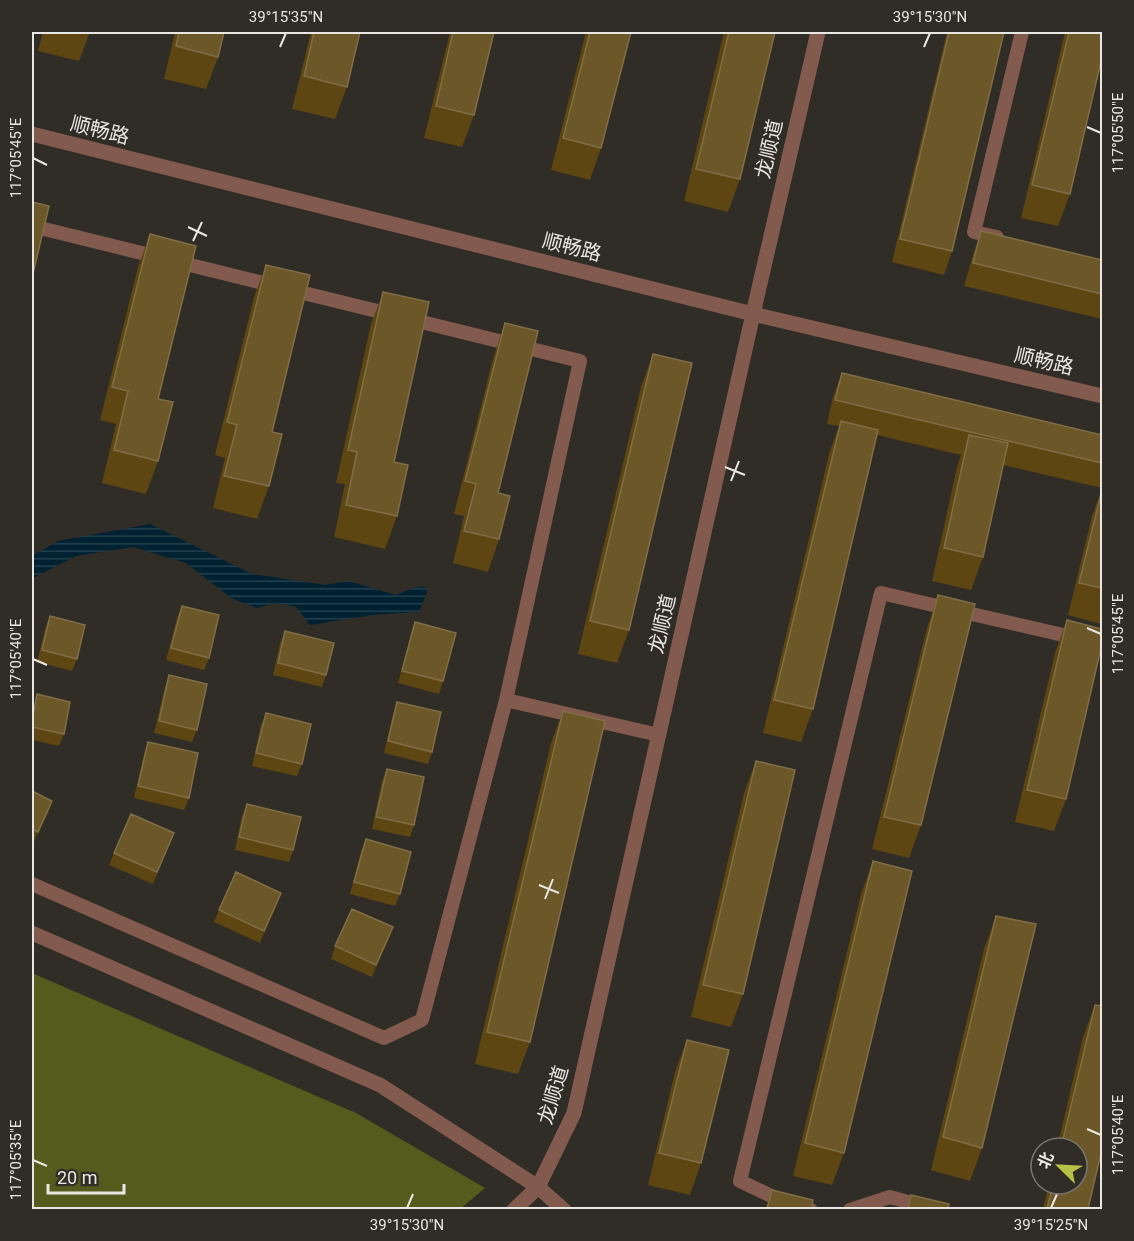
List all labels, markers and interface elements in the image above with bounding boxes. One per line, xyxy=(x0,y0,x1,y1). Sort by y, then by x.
text: 39°15'35"N xyxy=(249,8,323,26)
text: 39°15'30"N xyxy=(893,8,967,26)
text: 117°05'50"E xyxy=(1109,92,1127,173)
street label: 顺畅路 xyxy=(68,111,132,149)
text: 117°05'45"E xyxy=(7,117,25,198)
street label: 龙顺道 xyxy=(751,117,787,181)
street label: 顺畅路 xyxy=(540,228,604,266)
street label: 顺畅路 xyxy=(1012,343,1076,379)
street label: 龙顺道 xyxy=(644,592,680,656)
text: 117°05'45"E xyxy=(1109,593,1127,674)
text: 117°05'40"E xyxy=(7,618,25,699)
street label: 龙顺道 xyxy=(533,1063,573,1127)
text: 117°05'40"E xyxy=(1109,1094,1127,1175)
text: 117°05'35"E xyxy=(7,1119,25,1200)
north arrow xyxy=(1029,1136,1089,1196)
text: 北 xyxy=(1034,1149,1058,1171)
scale bar xyxy=(48,1157,124,1195)
text: 20 m xyxy=(57,1167,97,1188)
text: 39°15'30"N xyxy=(370,1216,444,1234)
text: 39°15'25"N xyxy=(1014,1216,1088,1234)

